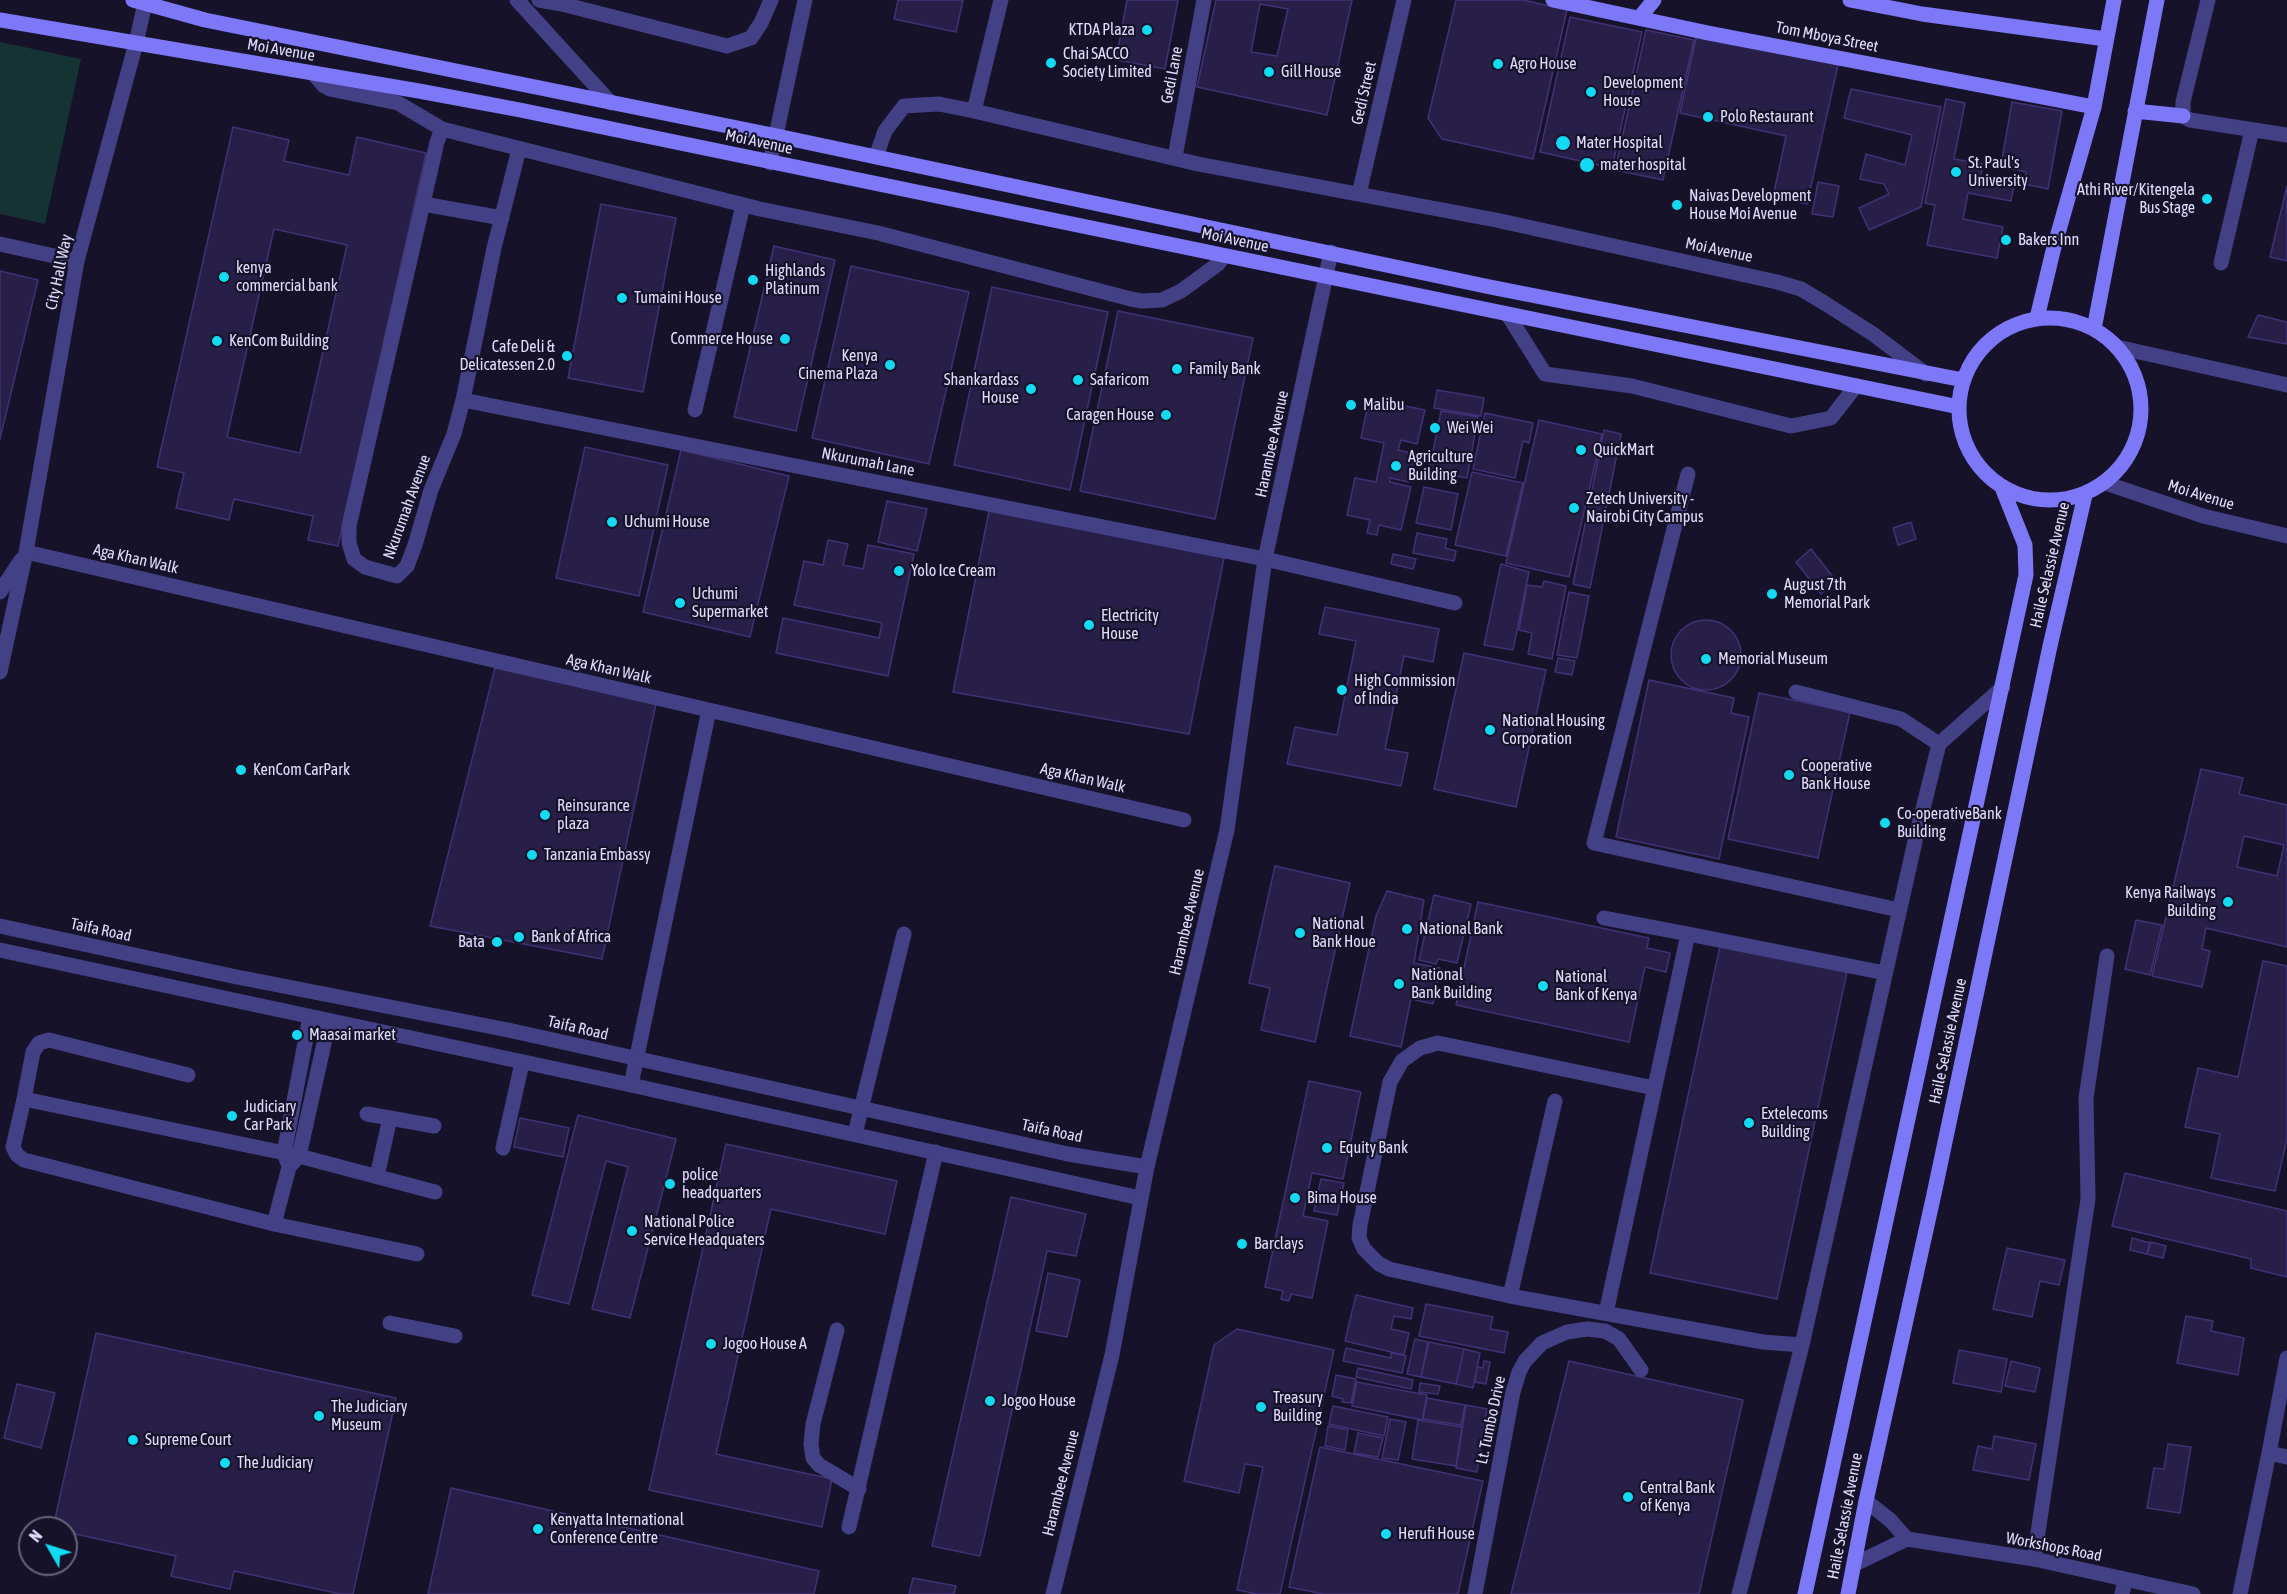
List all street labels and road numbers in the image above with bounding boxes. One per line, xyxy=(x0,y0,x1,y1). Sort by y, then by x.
street label: Tom Mboya Street xyxy=(1774,18,1880,56)
street label: Moi Avenue xyxy=(246,35,316,65)
street label: Gedi Lane xyxy=(1157,45,1187,105)
street label: Gedi Street xyxy=(1347,60,1381,126)
street label: Moi Avenue xyxy=(724,125,794,159)
street label: Moi Avenue xyxy=(1200,223,1270,257)
street label: City Hall Way xyxy=(42,232,76,312)
street label: Moi Avenue xyxy=(1684,233,1754,267)
street label: Harambee Avenue xyxy=(1251,389,1293,499)
street label: Nkurumah Lane xyxy=(820,444,916,480)
street label: Nkurumah Avenue xyxy=(379,452,435,562)
street label: Moi Avenue xyxy=(2165,476,2237,514)
street label: Haile Selassie Avenue xyxy=(2026,500,2074,630)
street label: Aga Khan Walk xyxy=(92,540,180,578)
street label: Aga Khan Walk xyxy=(565,650,653,688)
street label: Aga Khan Walk xyxy=(1039,759,1127,797)
street label: Harambee Avenue xyxy=(1165,867,1209,977)
street label: Taifa Road xyxy=(69,914,133,946)
street label: Haile Selassie Avenue xyxy=(1925,976,1971,1106)
street label: Taifa Road xyxy=(546,1012,610,1044)
street label: Taifa Road xyxy=(1020,1115,1084,1147)
street label: Lt. Tumbo Drive xyxy=(1472,1374,1510,1466)
street label: Harambee Avenue xyxy=(1039,1428,1083,1538)
street label: Haile Selassie Avenue xyxy=(1823,1451,1867,1581)
street label: Workshops Road xyxy=(2004,1528,2104,1566)

